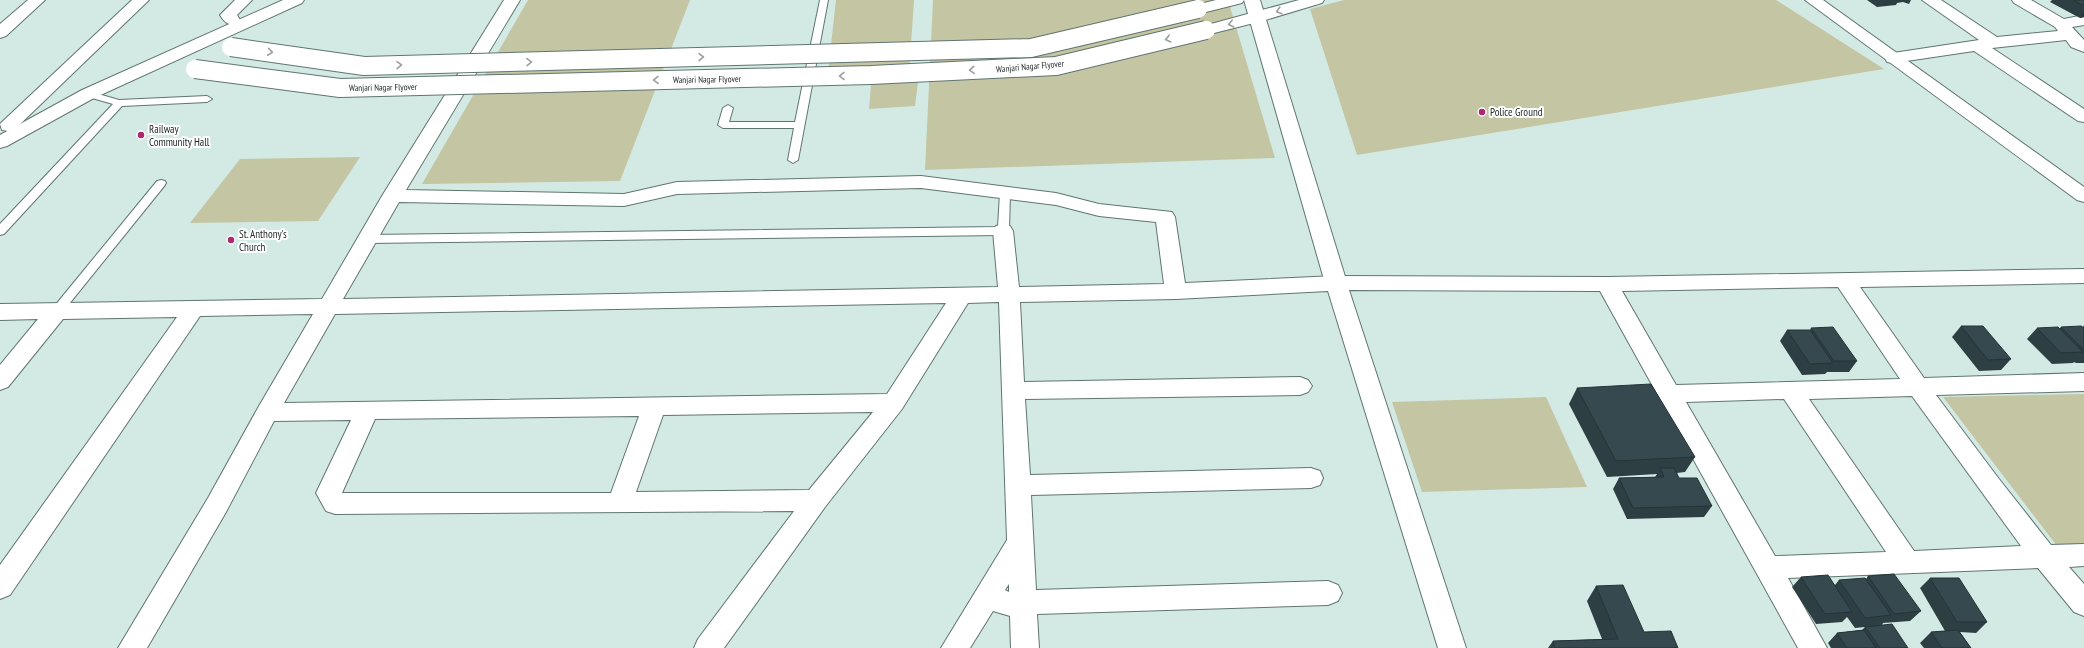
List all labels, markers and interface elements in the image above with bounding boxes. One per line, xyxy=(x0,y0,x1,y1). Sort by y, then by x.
one-way arrow xyxy=(1275,6,1282,15)
one-way arrow xyxy=(1228,19,1235,27)
one-way arrow xyxy=(1165,34,1171,42)
one-way arrow xyxy=(267,47,273,56)
one-way arrow xyxy=(698,52,704,61)
one-way arrow xyxy=(526,57,532,66)
street label: Wanjari Nagar Flyover xyxy=(996,58,1065,75)
one-way arrow xyxy=(396,61,402,69)
one-way arrow xyxy=(969,66,975,74)
one-way arrow xyxy=(839,72,845,80)
street label: Wanjari Nagar Flyover xyxy=(673,73,742,86)
one-way arrow xyxy=(653,76,659,84)
street label: Wanjari Nagar Flyover xyxy=(349,81,418,94)
place label: Police Ground xyxy=(1490,105,1543,119)
marker: Police Ground xyxy=(1477,107,1487,117)
place label: Railway Community Hall xyxy=(149,122,210,149)
marker: Railway Community Hall xyxy=(136,130,146,140)
place label: St. Anthony's Church xyxy=(239,227,287,254)
marker: St. Anthony's Church xyxy=(226,235,236,245)

